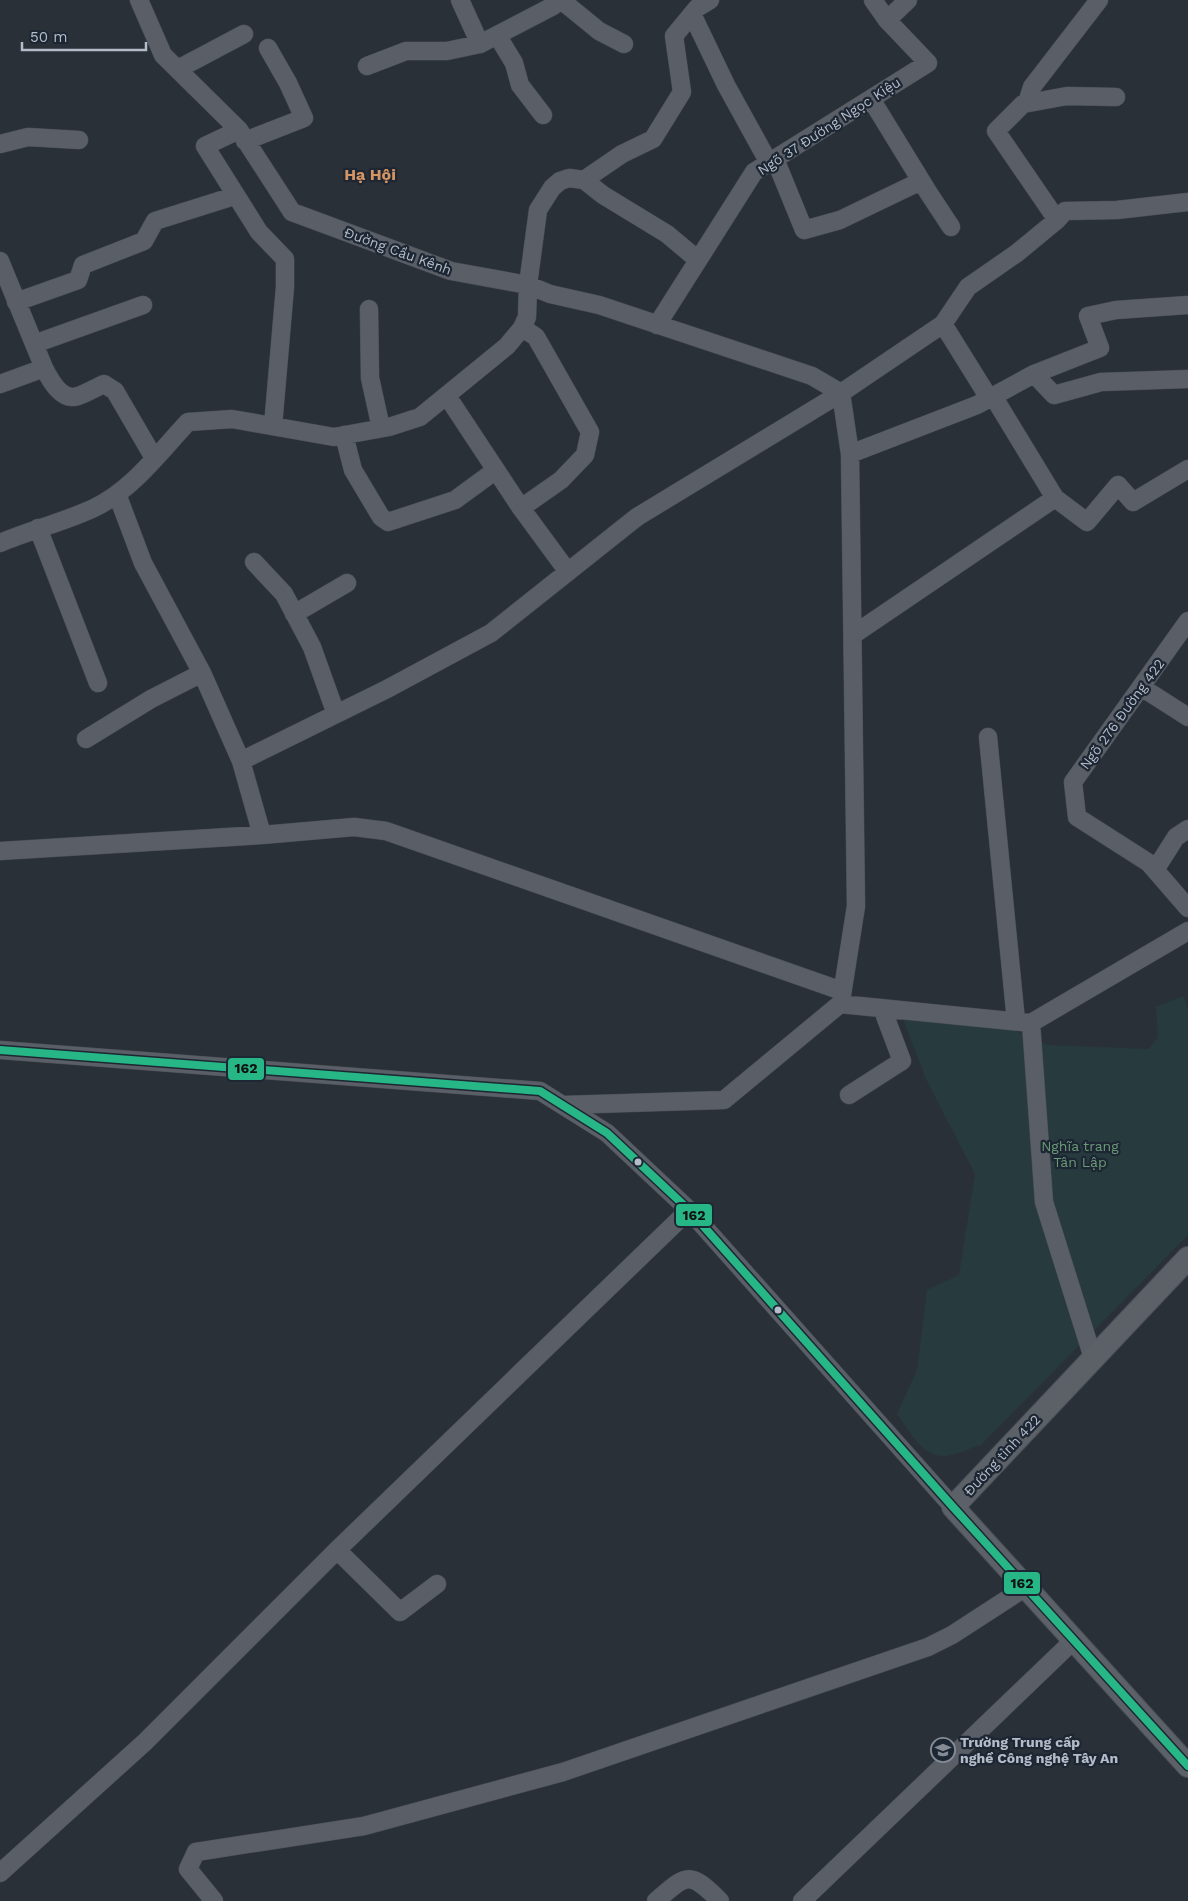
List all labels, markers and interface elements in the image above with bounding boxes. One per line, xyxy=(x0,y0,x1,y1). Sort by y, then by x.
scale bar xyxy=(22,20,146,52)
text: 50 m xyxy=(30,28,67,46)
street label: Ngõ 37 Đường Ngọc Kiệu xyxy=(755,74,903,178)
district label: Hạ Hội xyxy=(344,165,396,184)
street label: Đường Cầu Kênh xyxy=(342,224,454,278)
street label: Ngõ 276 Đường 422 xyxy=(1077,656,1167,772)
line badge: 162 xyxy=(227,1057,265,1081)
text: 162 xyxy=(234,1060,258,1076)
park label: Nghĩa trang Tân Lập xyxy=(1041,1138,1119,1170)
unlabelled marker xyxy=(633,1157,643,1167)
line badge: 162 xyxy=(675,1203,713,1227)
text: 162 xyxy=(682,1207,706,1223)
unlabelled marker xyxy=(773,1305,783,1315)
street label: Đường tỉnh 422 xyxy=(960,1411,1044,1499)
line badge: 162 xyxy=(1003,1571,1041,1595)
text: 162 xyxy=(1010,1575,1034,1591)
place label: Trường Trung cấp nghề Công nghệ Tây An xyxy=(960,1734,1118,1766)
school or university icon: Trường Trung cấp nghề Công nghệ Tây An xyxy=(930,1737,956,1763)

